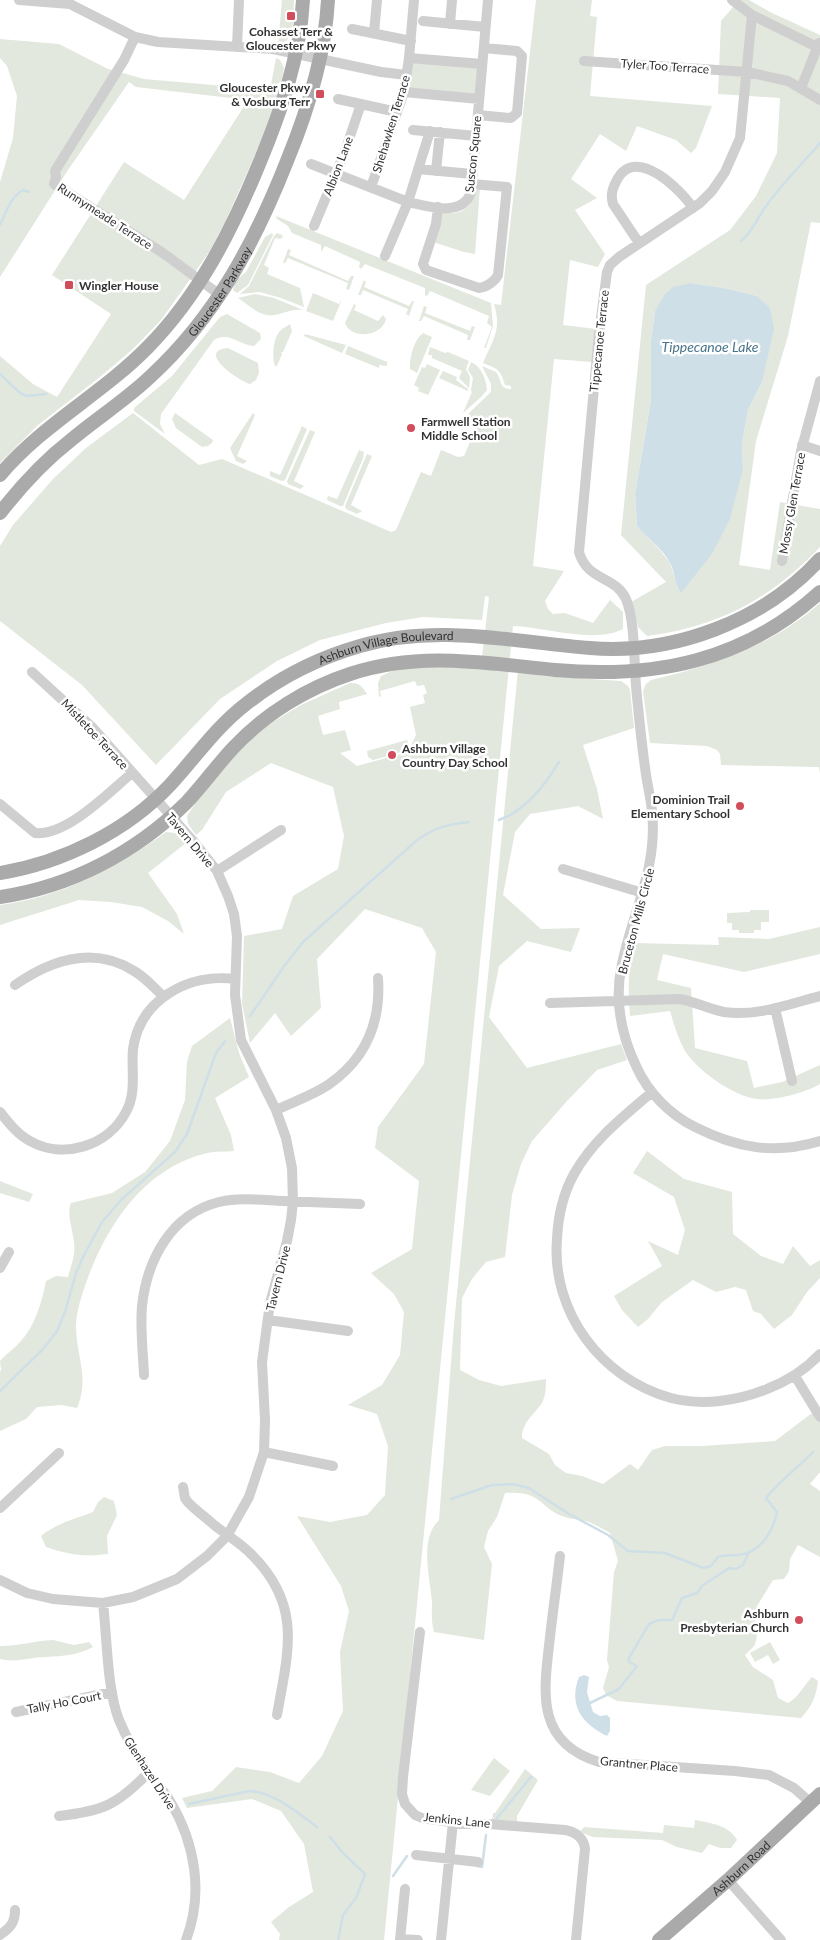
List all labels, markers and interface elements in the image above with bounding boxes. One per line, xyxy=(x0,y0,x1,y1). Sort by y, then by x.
marker: Cohasset Terr & Gloucester Pkwy xyxy=(285,10,297,22)
place label: Cohasset Terr & Gloucester Pkwy xyxy=(246,24,337,53)
street label: Tyler Too Terrace xyxy=(620,55,710,77)
street label: Shehawken Terrace xyxy=(369,73,413,175)
place label: Gloucester Pkwy & Vosburg Terr xyxy=(220,80,311,109)
marker: Gloucester Pkwy & Vosburg Terr xyxy=(314,88,326,100)
street label: Suscon Square xyxy=(462,115,484,193)
street label: Albion Lane xyxy=(320,134,356,198)
street label: Runnymeade Terrace xyxy=(55,180,155,252)
street label: Gloucester Parkway xyxy=(184,243,255,339)
place label: Wingler House xyxy=(79,278,159,293)
marker: Wingler House xyxy=(63,279,75,291)
street label: Tippecanoe Terrace xyxy=(586,289,612,393)
water label: Tippecanoe Lake xyxy=(662,338,759,355)
place label: Farmwell Station Middle School xyxy=(421,414,511,443)
marker: Farmwell Station Middle School xyxy=(405,422,417,434)
street label: Mossy Glen Terrace xyxy=(776,451,808,555)
street label: Ashburn Village Boulevard xyxy=(316,627,454,668)
street label: Mistletoe Terrace xyxy=(58,696,132,772)
place label: Ashburn Village Country Day School xyxy=(401,741,508,770)
marker: Ashburn Village Country Day School xyxy=(386,749,398,761)
place label: Dominion Trail Elementary School xyxy=(631,792,730,821)
marker: Dominion Trail Elementary School xyxy=(734,800,746,812)
street label: Tavern Drive xyxy=(163,810,217,870)
street label: Bruceton Mills Circle xyxy=(615,866,657,976)
street label: Tavern Drive xyxy=(263,1244,293,1312)
place label: Ashburn Presbyterian Church xyxy=(680,1606,789,1635)
marker: Ashburn Presbyterian Church xyxy=(793,1614,805,1626)
street label: Tally Ho Court xyxy=(26,1687,103,1717)
street label: Glenhazel Drive xyxy=(121,1734,179,1812)
street label: Grantner Place xyxy=(600,1753,678,1775)
street label: Jenkins Lane xyxy=(423,1809,491,1831)
street label: Ashburn Road xyxy=(708,1837,773,1899)

